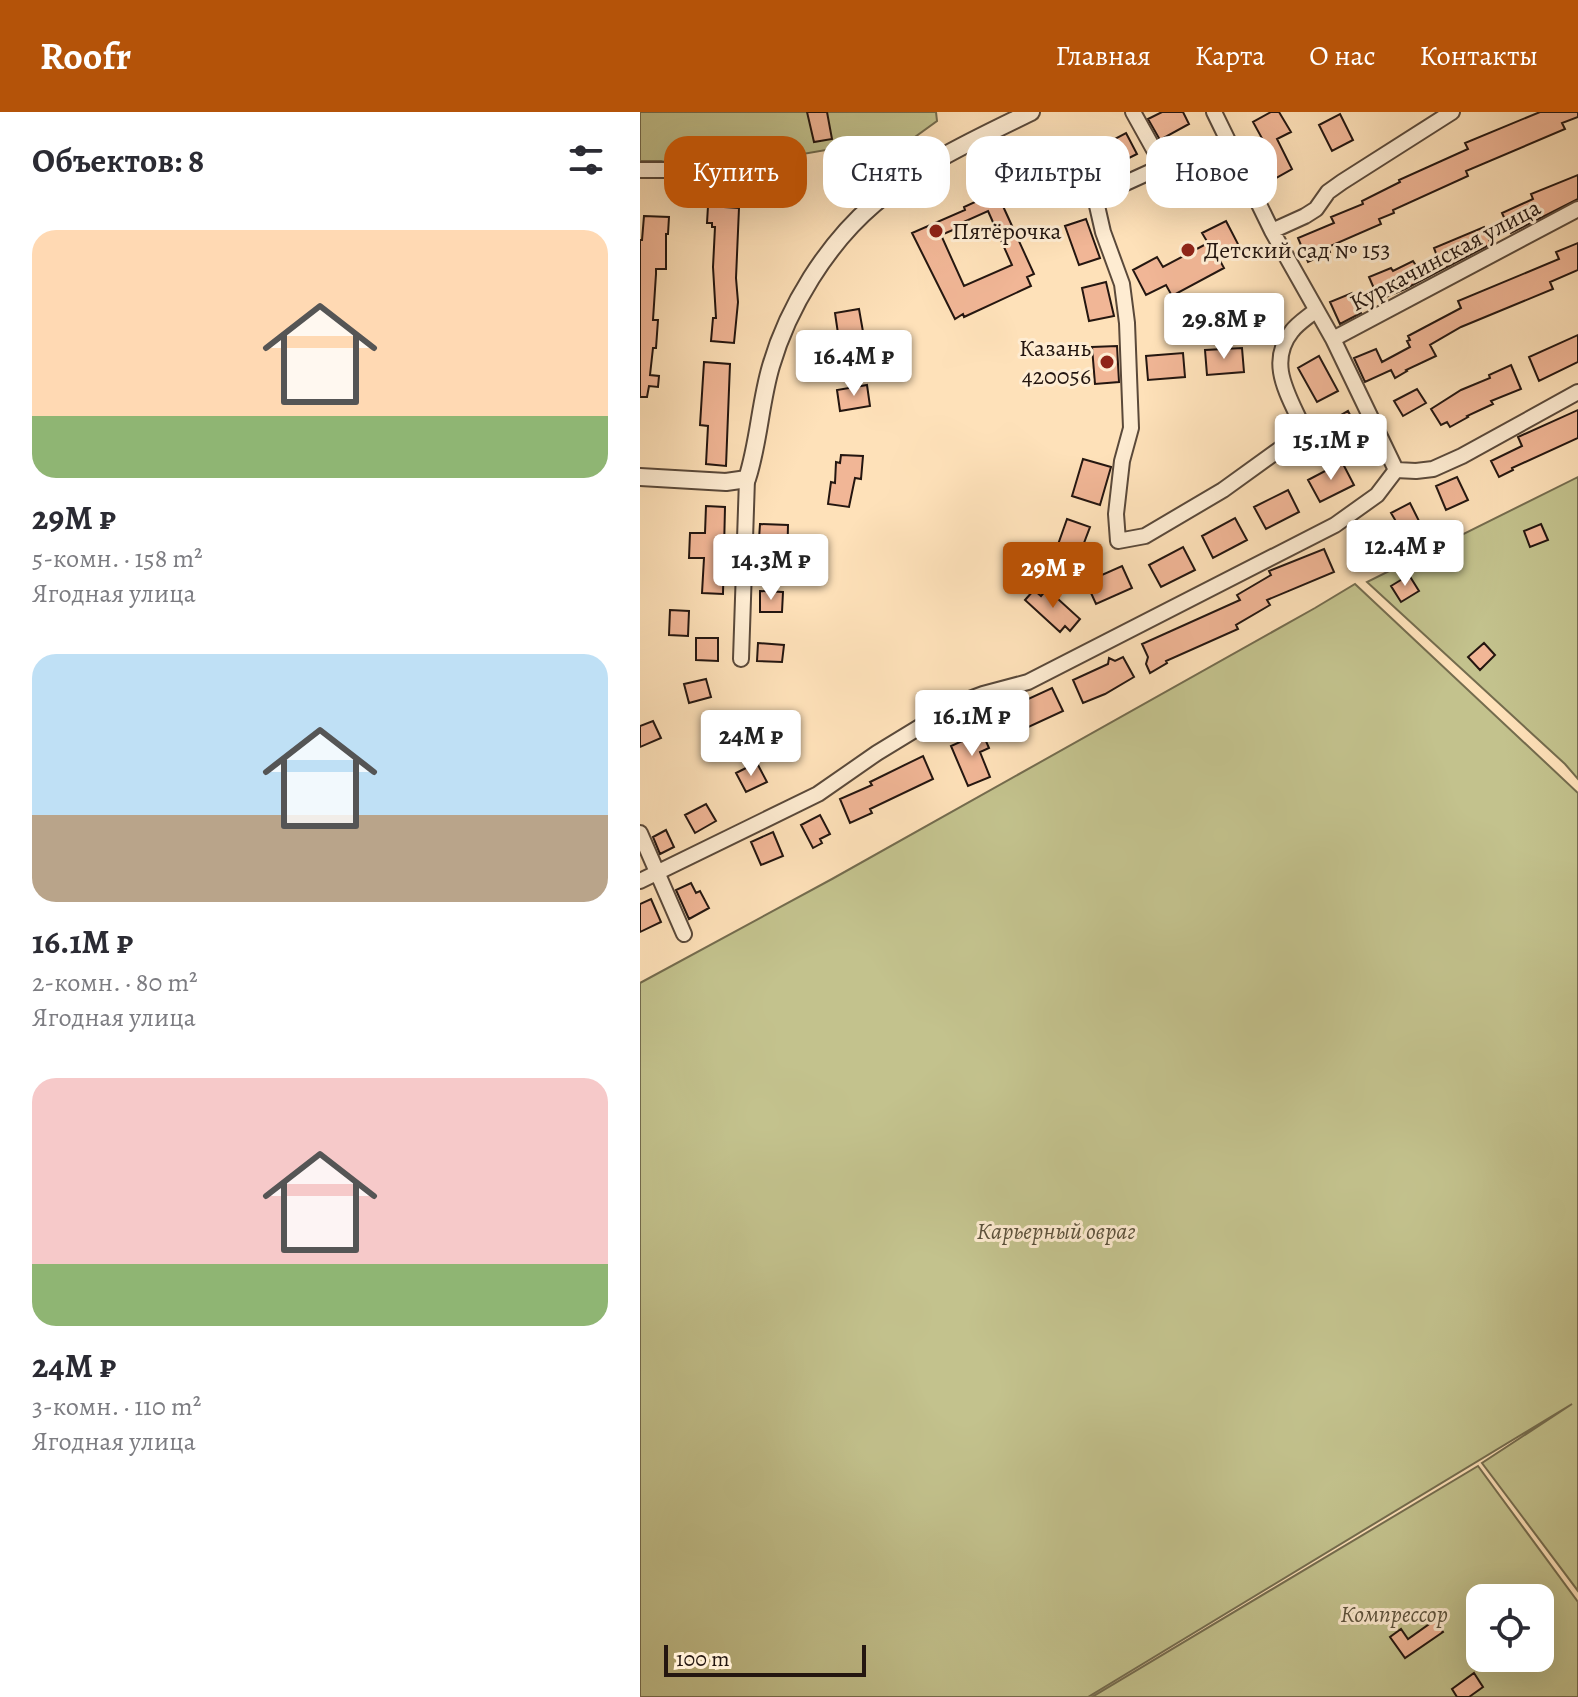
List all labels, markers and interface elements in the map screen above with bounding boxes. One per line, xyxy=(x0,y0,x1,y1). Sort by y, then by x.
text: Roofr xyxy=(40,30,131,82)
text: Главная xyxy=(1055,37,1151,75)
text: Карта xyxy=(1195,37,1265,75)
text: О нас xyxy=(1309,37,1376,75)
text: Контакты xyxy=(1420,37,1538,75)
chip: Купить xyxy=(664,136,807,208)
chip: Снять xyxy=(823,136,950,208)
chip: Фильтры xyxy=(966,136,1130,208)
chip: Новое xyxy=(1146,136,1277,208)
text: Объектов: 8 xyxy=(32,137,204,184)
icon: filters xyxy=(564,138,608,182)
street label: Куркачинская улица xyxy=(1344,191,1546,319)
place label: Пятёрочка xyxy=(952,215,1062,247)
marker: Пятёрочка xyxy=(927,222,945,240)
place label: Детский сад № 153 xyxy=(1204,234,1391,266)
marker: Детский сад № 153 xyxy=(1179,241,1197,259)
icon: home xyxy=(248,282,392,426)
pin: 29.8M ₽ xyxy=(1150,293,1298,361)
text: 29.8M ₽ xyxy=(1182,301,1266,336)
pin: 16.4M ₽ xyxy=(780,330,928,398)
place label: Казань 420056 xyxy=(1019,332,1092,392)
text: 16.4M ₽ xyxy=(814,338,894,373)
marker: Казань 420056 xyxy=(1098,353,1116,371)
pin: 15.1M ₽ xyxy=(1257,414,1405,482)
text: 15.1M ₽ xyxy=(1293,422,1369,457)
text: 29M ₽ xyxy=(32,494,116,541)
pin: 12.4M ₽ xyxy=(1331,520,1479,588)
text: 12.4M ₽ xyxy=(1365,528,1445,563)
pin: 14.3M ₽ xyxy=(697,534,845,602)
text: 5-комн. · 158 m² xyxy=(32,541,203,576)
text: 14.3M ₽ xyxy=(731,542,811,577)
pin: 29M ₽ xyxy=(997,542,1109,610)
text: 29M ₽ xyxy=(1021,550,1085,585)
text: Ягодная улица xyxy=(32,576,196,611)
pin: 16.1M ₽ xyxy=(898,690,1046,758)
text: 16.1M ₽ xyxy=(933,698,1011,733)
icon: home xyxy=(248,706,392,850)
pin: 24M ₽ xyxy=(695,710,807,778)
text: 24M ₽ xyxy=(719,718,783,753)
text: 16.1M ₽ xyxy=(32,918,133,965)
text: 2-комн. · 80 m² xyxy=(32,965,198,1000)
text: Ягодная улица xyxy=(32,1000,196,1035)
icon: home xyxy=(248,1130,392,1274)
park label: Карьерный овраг xyxy=(976,1215,1136,1247)
text: 24M ₽ xyxy=(32,1342,116,1389)
text: 3-комн. · 110 m² xyxy=(32,1389,201,1424)
text: Ягодная улица xyxy=(32,1424,196,1459)
map controls xyxy=(1466,1584,1554,1672)
button: locate xyxy=(1466,1584,1554,1672)
park label: Компрессор xyxy=(1340,1598,1448,1630)
scale bar xyxy=(664,1641,866,1677)
text: 100 m xyxy=(676,1644,730,1674)

